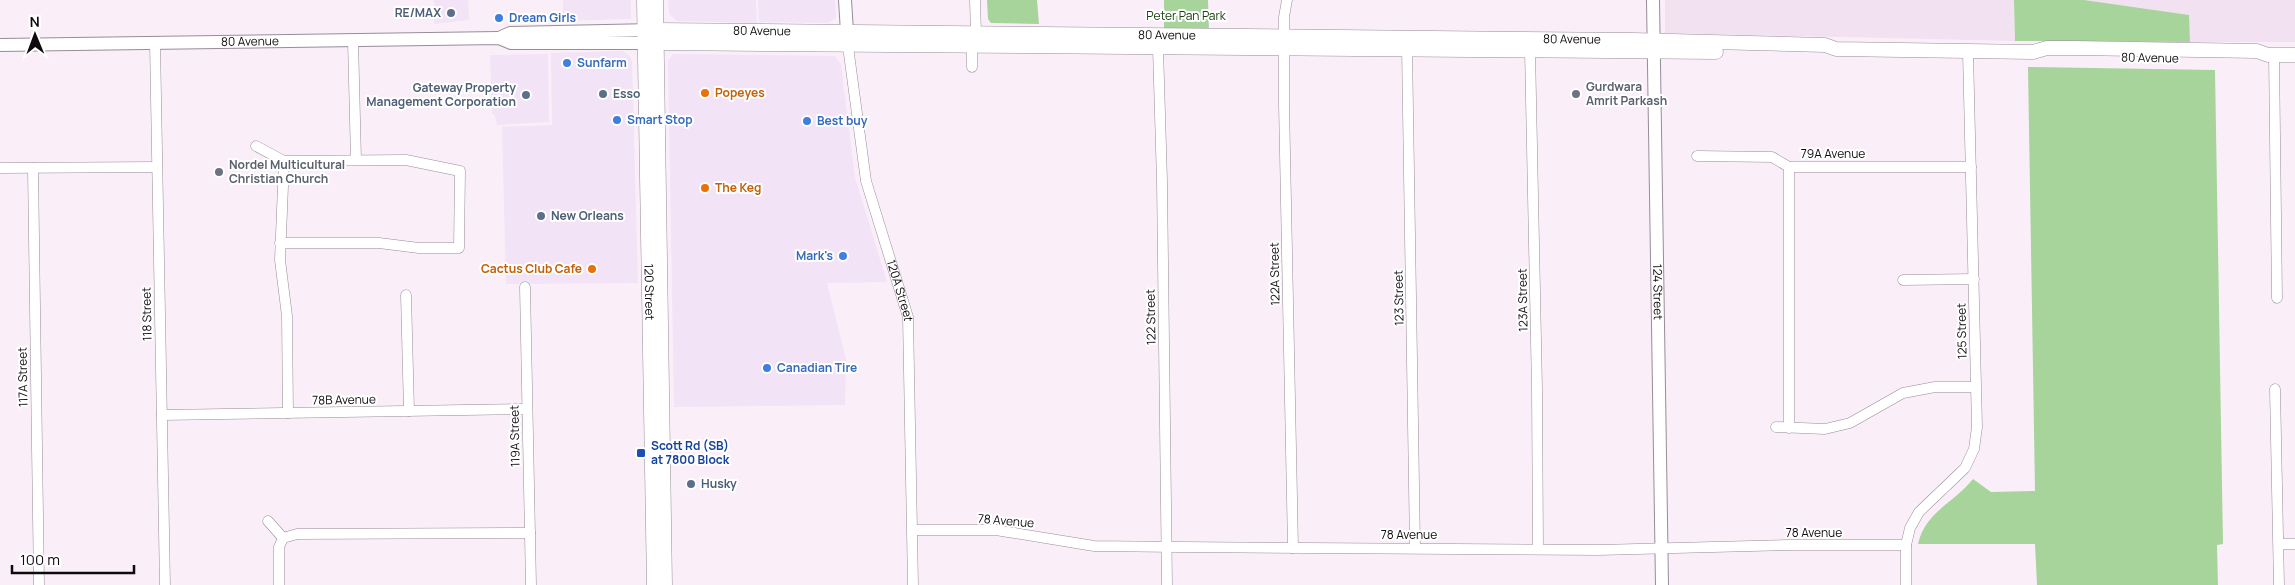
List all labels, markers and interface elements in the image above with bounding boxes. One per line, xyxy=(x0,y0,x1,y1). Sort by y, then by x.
place label: RE/MAX xyxy=(395,4,441,21)
marker: RE/MAX xyxy=(445,7,457,19)
park label: Peter Pan Park xyxy=(1146,7,1227,24)
place label: Dream Girls xyxy=(509,9,577,26)
north arrow xyxy=(10,10,60,60)
text: N xyxy=(30,12,40,31)
marker: Dream Girls xyxy=(493,12,505,24)
street label: 80 Avenue xyxy=(733,22,791,39)
street label: 80 Avenue xyxy=(1138,26,1196,44)
street label: 80 Avenue xyxy=(1543,30,1601,48)
street label: 80 Avenue xyxy=(221,32,279,50)
street label: 80 Avenue xyxy=(2121,48,2179,67)
place label: Sunfarm xyxy=(577,54,627,71)
marker: Sunfarm xyxy=(561,57,573,69)
place label: Gurdwara Amrit Parkash xyxy=(1586,78,1667,109)
place label: Gateway Property Management Corporation xyxy=(366,79,516,110)
place label: Popeyes xyxy=(715,84,765,101)
place label: Esso xyxy=(613,85,640,102)
marker: Popeyes xyxy=(699,87,711,99)
marker: Esso xyxy=(597,88,609,100)
marker: Gurdwara Amrit Parkash xyxy=(1570,88,1582,100)
marker: Gateway Property Management Corporation xyxy=(520,89,532,101)
place label: Smart Stop xyxy=(627,111,693,128)
place label: Best buy xyxy=(817,112,868,129)
marker: Smart Stop xyxy=(611,114,623,126)
marker: Best buy xyxy=(801,115,813,127)
street label: 79A Avenue xyxy=(1801,145,1865,162)
place label: Nordel Multicultural Christian Church xyxy=(229,156,345,187)
marker: Nordel Multicultural Christian Church xyxy=(213,166,225,178)
place label: The Keg xyxy=(715,179,761,196)
marker: The Keg xyxy=(699,182,711,194)
place label: New Orleans xyxy=(551,207,624,224)
marker: New Orleans xyxy=(535,210,547,222)
street label: 122A Street xyxy=(1265,242,1284,306)
place label: Mark's xyxy=(796,247,833,264)
marker: Mark's xyxy=(837,250,849,262)
street label: 120A Street xyxy=(883,257,917,322)
place label: Cactus Club Cafe xyxy=(481,260,582,277)
marker: Cactus Club Cafe xyxy=(586,263,598,275)
street label: 120 Street xyxy=(641,264,658,321)
street label: 124 Street xyxy=(1649,264,1667,320)
street label: 123A Street xyxy=(1513,268,1532,332)
street label: 123 Street xyxy=(1390,270,1407,326)
street label: 118 Street xyxy=(138,287,155,341)
street label: 122 Street xyxy=(1142,289,1159,345)
street label: 125 Street xyxy=(1953,303,1970,359)
street label: 117A Street xyxy=(13,347,32,407)
place label: Canadian Tire xyxy=(777,359,857,376)
marker: Canadian Tire xyxy=(761,362,773,374)
street label: 78B Avenue xyxy=(312,390,376,409)
street label: 119A Street xyxy=(505,405,524,467)
place label: Scott Rd (SB) at 7800 Block xyxy=(651,437,730,468)
marker: Scott Rd (SB) at 7800 Block xyxy=(635,447,647,459)
place label: Husky xyxy=(701,475,737,492)
marker: Husky xyxy=(685,478,697,490)
street label: 78 Avenue xyxy=(977,510,1035,531)
street label: 78 Avenue xyxy=(1786,524,1842,541)
street label: 78 Avenue xyxy=(1381,526,1437,543)
scale bar xyxy=(12,542,135,574)
text: 100 m xyxy=(20,549,60,570)

